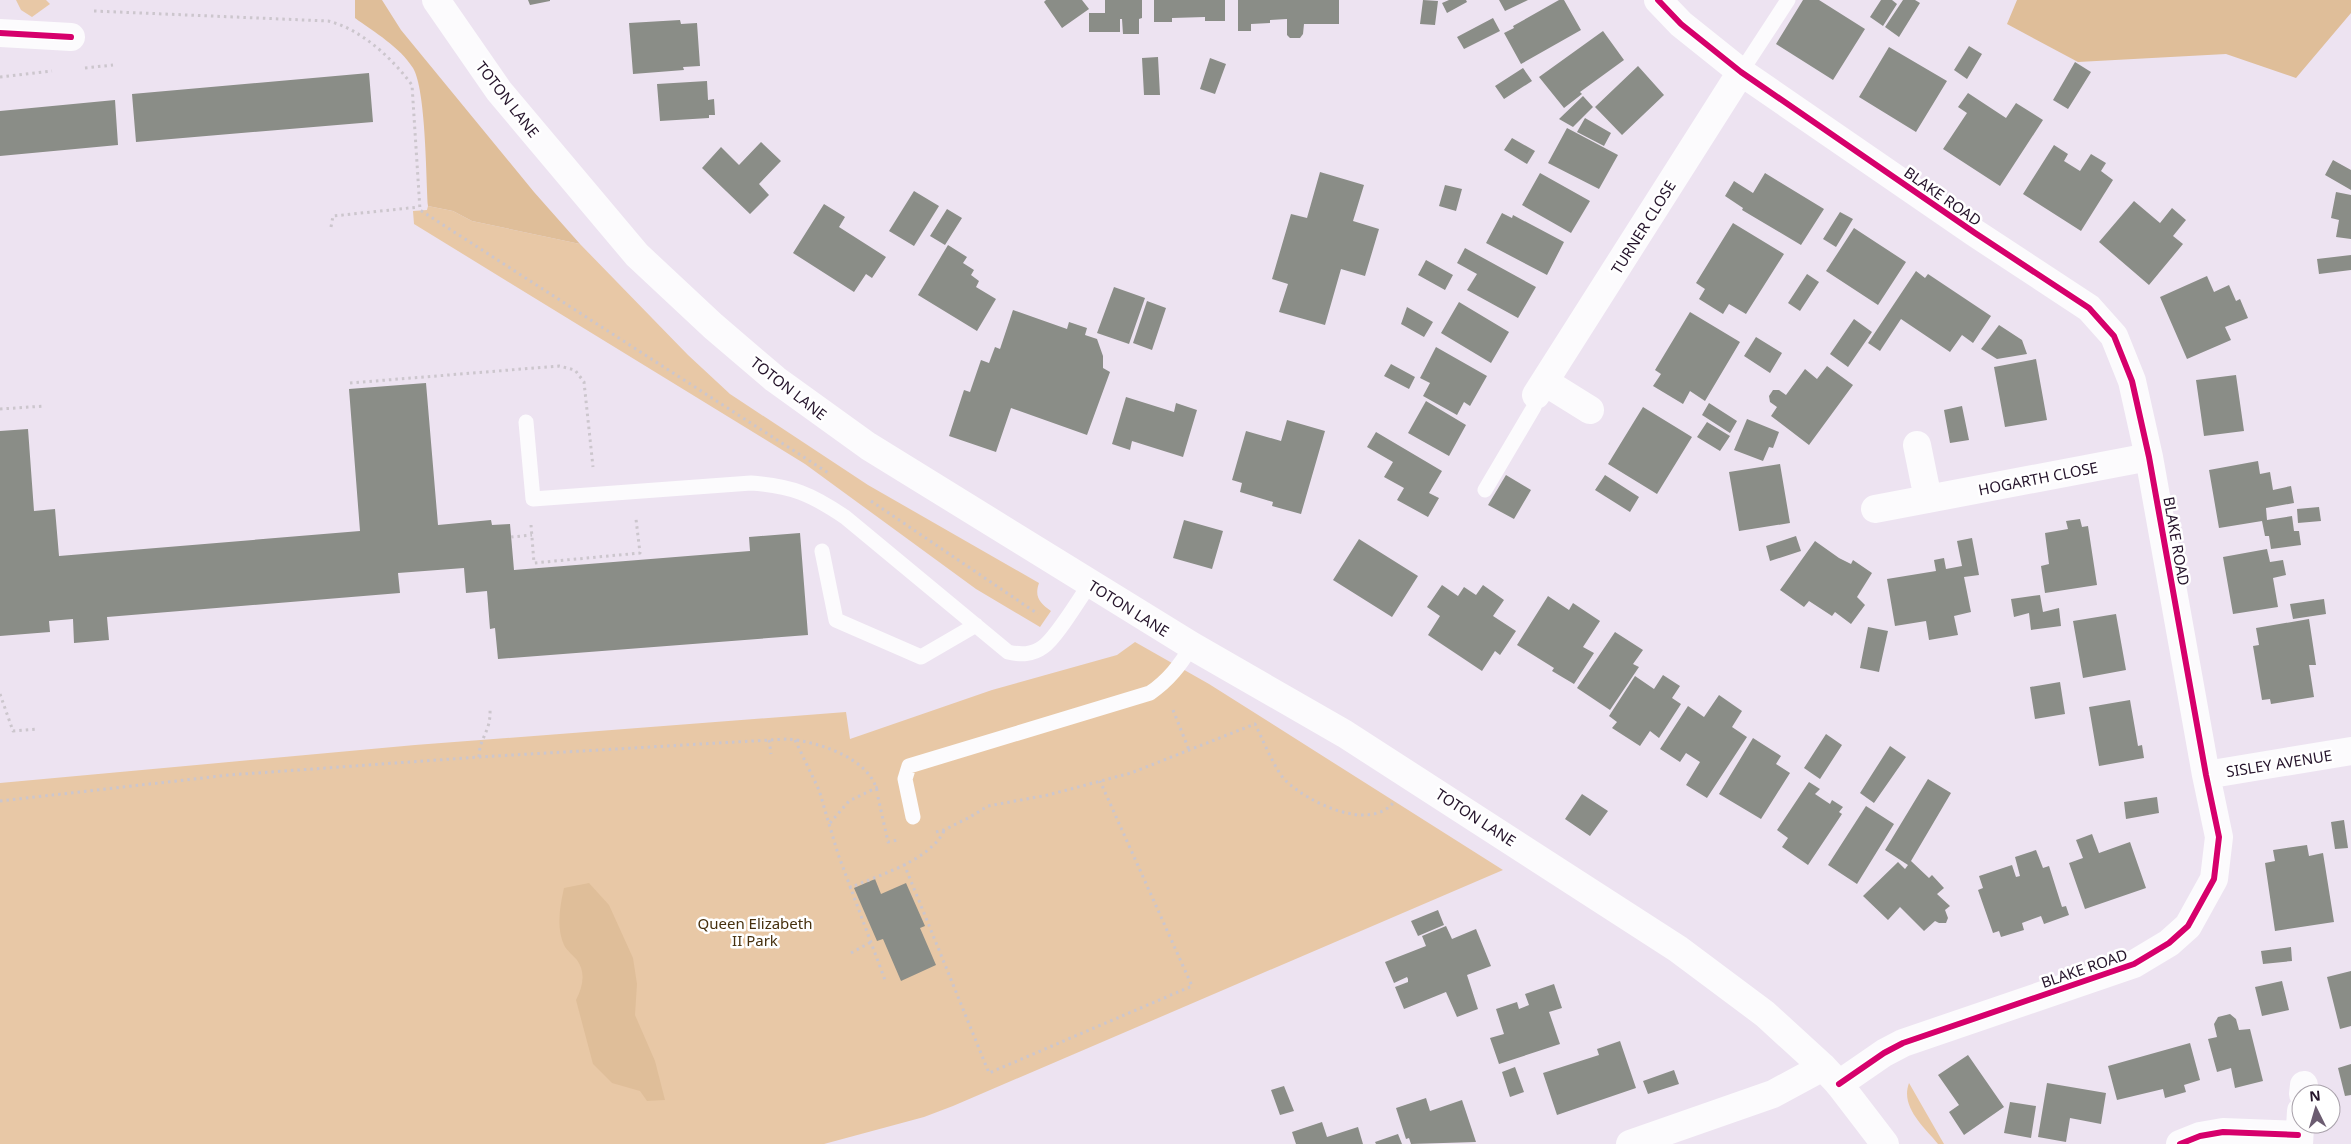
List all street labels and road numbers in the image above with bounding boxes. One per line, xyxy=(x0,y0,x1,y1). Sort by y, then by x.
street label: TOTON LANE xyxy=(472,57,544,141)
street label: BLAKE ROAD xyxy=(1900,162,1986,230)
street label: TURNER CLOSE xyxy=(1606,176,1680,278)
street label: TOTON LANE xyxy=(747,352,831,424)
street label: HOGARTH CLOSE xyxy=(1977,457,2099,499)
street label: BLAKE ROAD xyxy=(2159,495,2195,587)
street label: TOTON LANE xyxy=(1085,575,1173,641)
street label: SISLEY AVENUE xyxy=(2225,745,2333,781)
street label: TOTON LANE xyxy=(1432,784,1520,850)
street label: BLAKE ROAD xyxy=(2038,944,2130,992)

